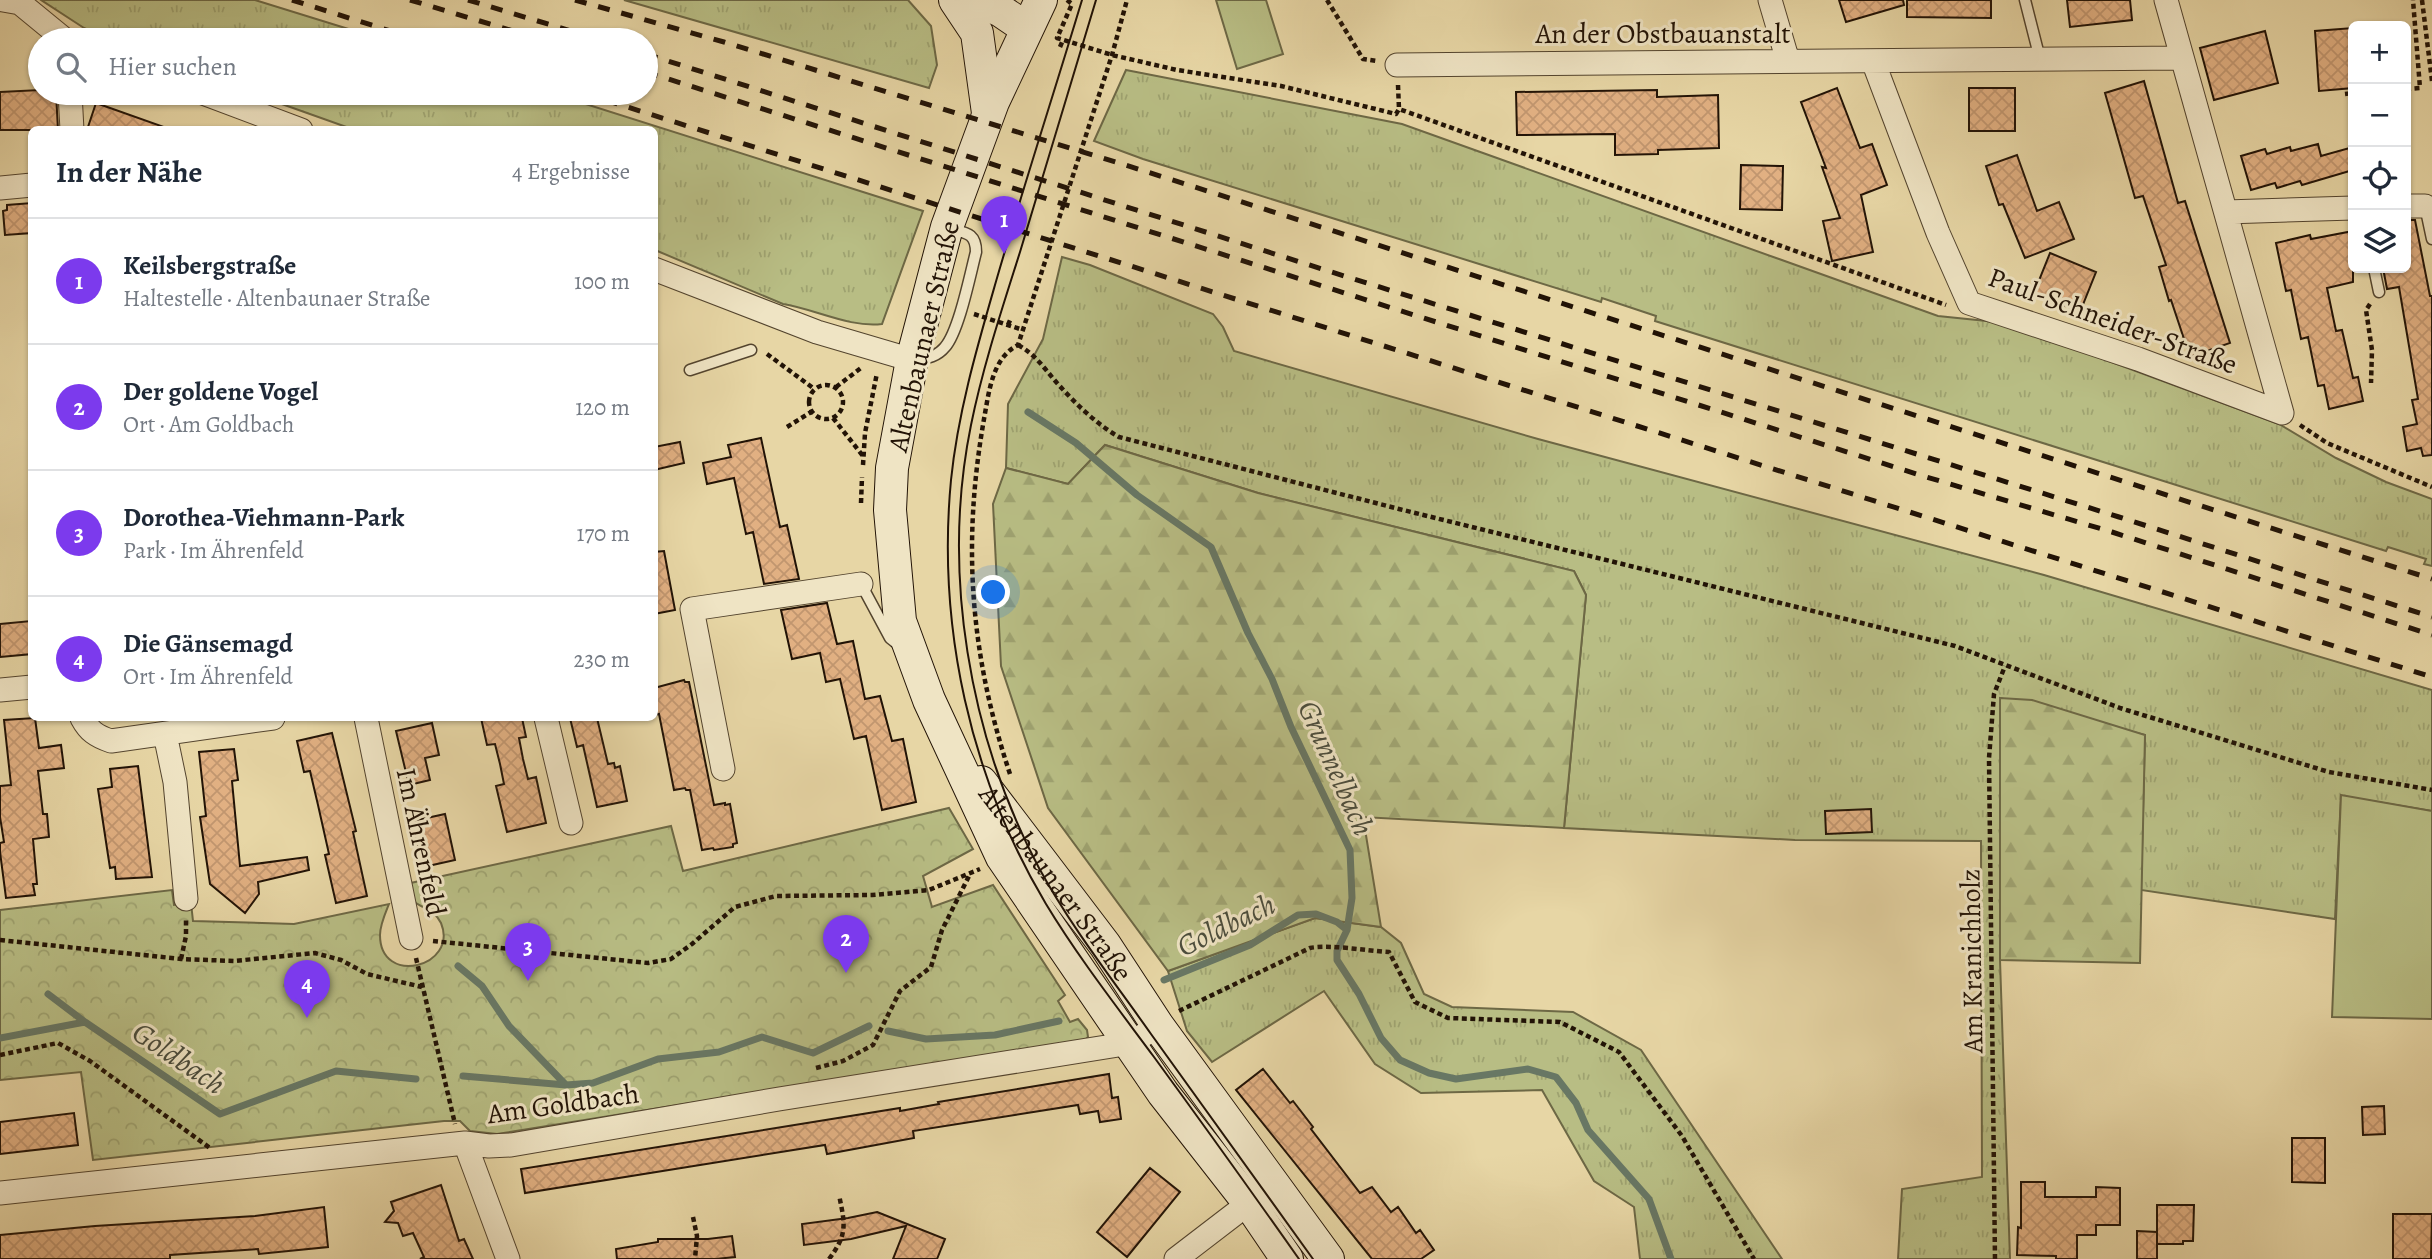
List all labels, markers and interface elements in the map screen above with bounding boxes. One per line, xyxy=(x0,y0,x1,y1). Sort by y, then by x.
street label: An der Obstbauanstalt xyxy=(1534,15,1791,53)
map controls xyxy=(2348,21,2411,273)
button: + xyxy=(2348,21,2411,84)
search box xyxy=(28,28,658,105)
icon: search xyxy=(52,48,90,86)
text: Hier suchen xyxy=(108,49,237,84)
button: − xyxy=(2348,84,2411,147)
button: locate xyxy=(2348,147,2411,210)
text: In der Nähe xyxy=(56,152,202,192)
text: 4 Ergebnisse xyxy=(512,156,630,187)
pin: 1 xyxy=(981,196,1027,254)
button: layers xyxy=(2348,210,2411,273)
street label: Altenbaunaer Straße xyxy=(879,217,969,456)
text: Keilsbergstraße xyxy=(123,248,296,283)
street label: Paul-Schneider-Straße xyxy=(1983,258,2242,384)
text: 1 xyxy=(75,266,83,297)
text: 100 m xyxy=(574,266,630,297)
text: Haltestelle · Altenbaunaer Straße xyxy=(123,283,430,314)
text: Der goldene Vogel xyxy=(123,374,318,409)
text: 2 xyxy=(73,392,85,423)
text: 120 m xyxy=(575,392,630,423)
text: Ort · Am Goldbach xyxy=(123,409,294,440)
text: Dorothea-Viehmann-Park xyxy=(123,500,404,535)
text: 3 xyxy=(74,518,84,549)
text: 170 m xyxy=(577,518,630,549)
text: Park · Im Ährenfeld xyxy=(123,535,304,566)
your location xyxy=(976,575,1010,609)
text: Die Gänsemagd xyxy=(123,626,293,661)
text: 4 xyxy=(74,644,84,675)
text: 230 m xyxy=(574,644,630,675)
text: Ort · Im Ährenfeld xyxy=(123,661,293,692)
water label: Grunnelbach xyxy=(1288,694,1384,842)
street label: Im Ährenfeld xyxy=(387,764,455,921)
street label: Altenbaunaer Straße xyxy=(969,777,1142,989)
street label: Am Kranichholz xyxy=(1951,868,1993,1054)
water label: Goldbach xyxy=(1170,884,1282,966)
pin: 2 xyxy=(823,915,869,973)
pin: 3 xyxy=(505,923,551,981)
pin: 4 xyxy=(284,960,330,1018)
water label: Goldbach xyxy=(124,1012,234,1104)
street label: Am Goldbach xyxy=(484,1075,641,1134)

